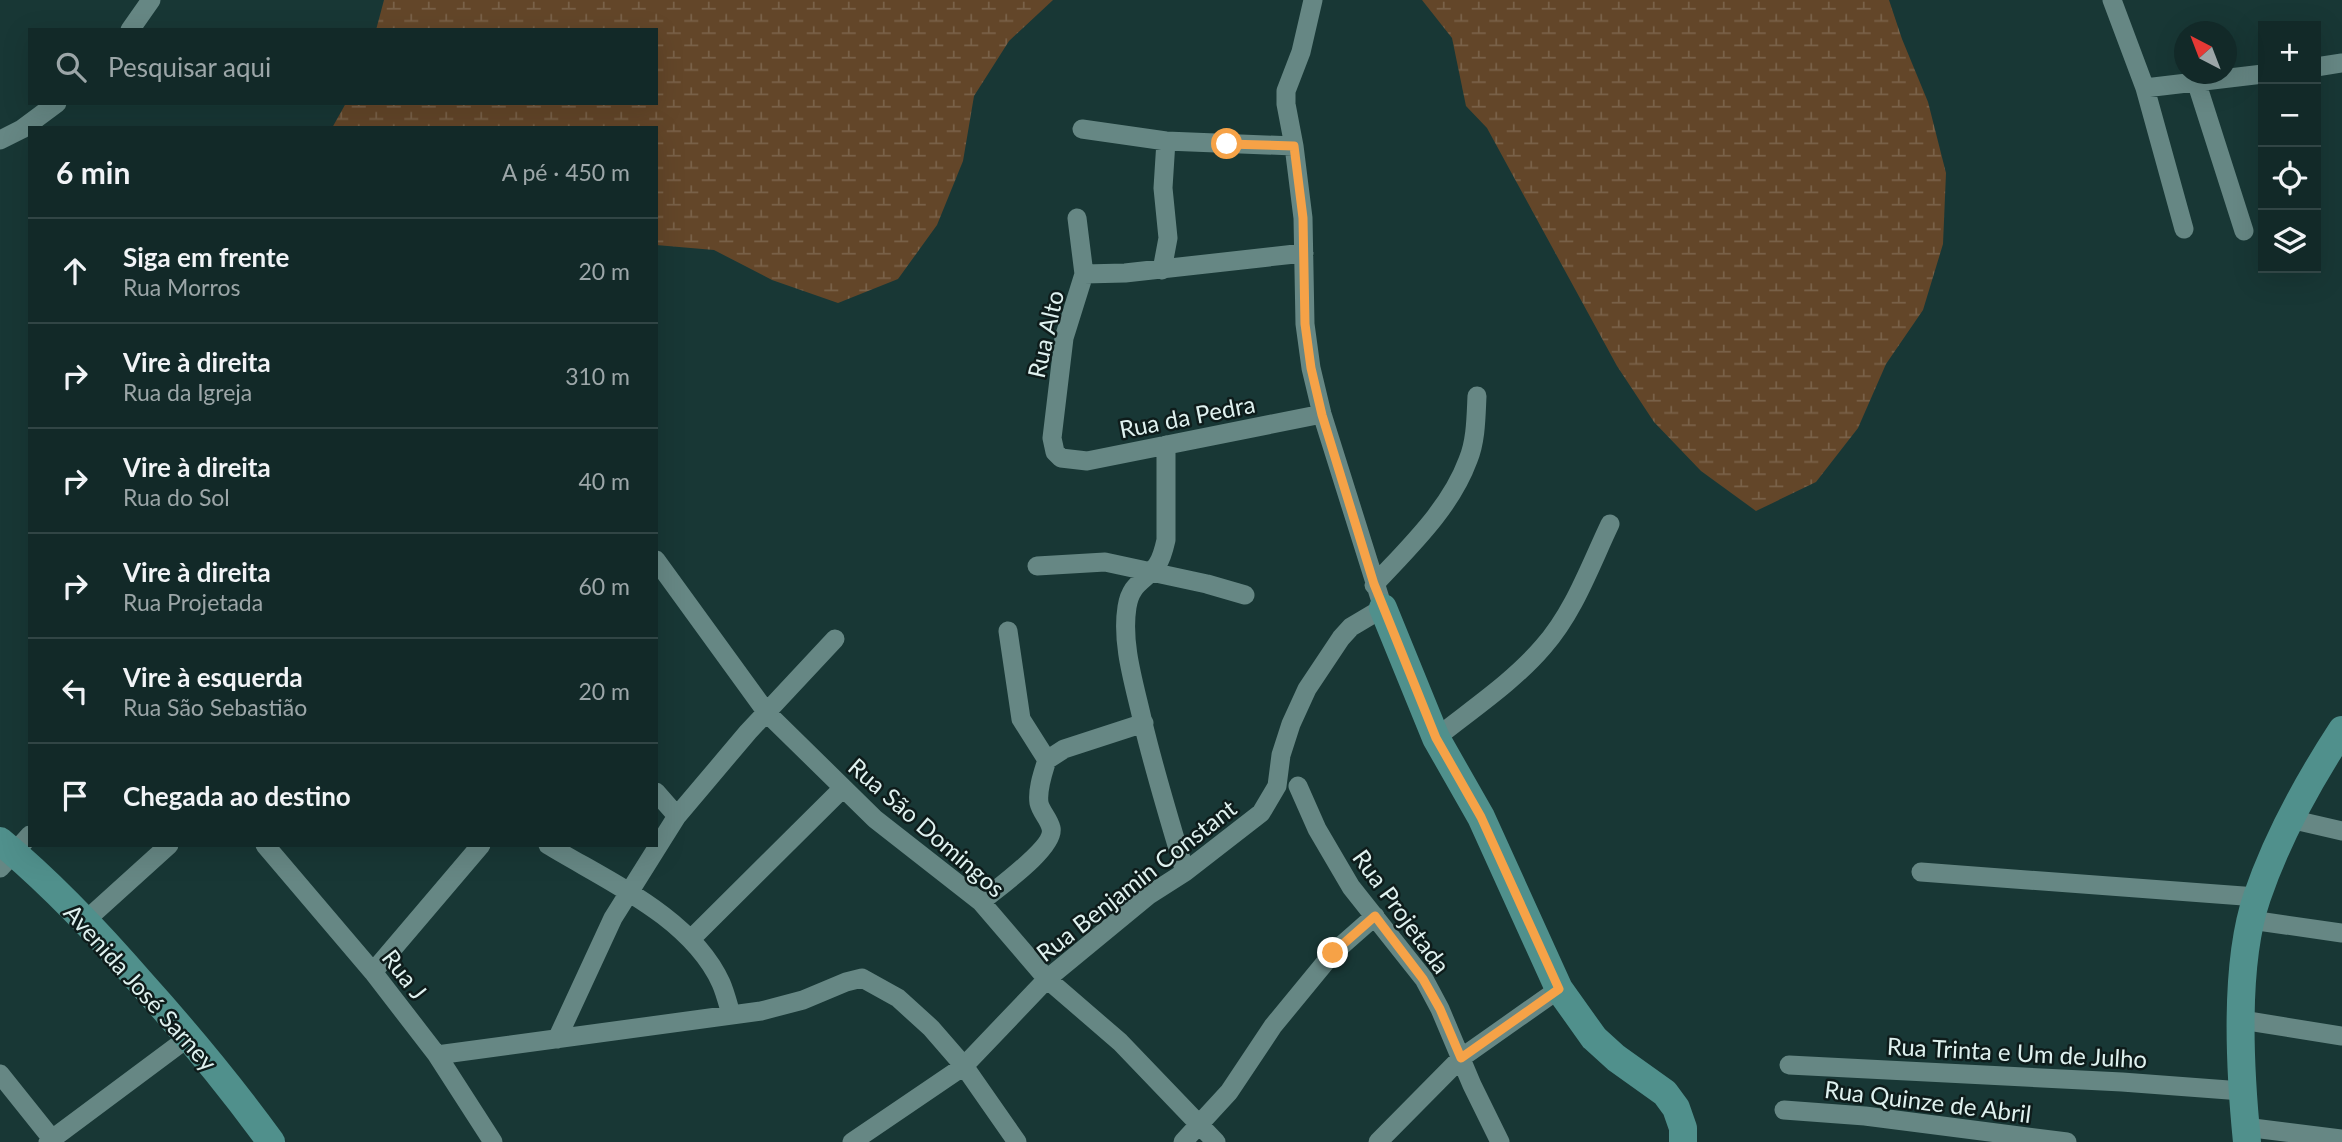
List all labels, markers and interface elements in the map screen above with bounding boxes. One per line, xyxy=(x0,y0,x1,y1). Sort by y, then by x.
north arrow xyxy=(2174,21,2237,84)
map controls xyxy=(2258,21,2321,273)
button: + xyxy=(2258,21,2321,84)
search box xyxy=(28,28,658,105)
icon: search xyxy=(52,48,90,86)
text: Pesquisar aqui xyxy=(108,51,271,83)
button: − xyxy=(2258,84,2321,147)
route start xyxy=(1211,128,1242,159)
button: locate xyxy=(2258,147,2321,210)
text: 6 min xyxy=(56,154,130,190)
text: A pé · 450 m xyxy=(502,158,630,186)
button: layers xyxy=(2258,210,2321,273)
text: Siga em frente xyxy=(123,241,290,273)
icon: ahead xyxy=(56,252,94,290)
text: 20 m xyxy=(579,257,630,285)
text: Rua Morros xyxy=(123,273,240,301)
street label: Rua Alto xyxy=(1021,287,1069,381)
text: Vire à direita xyxy=(123,346,271,378)
icon: right xyxy=(56,357,94,395)
text: 310 m xyxy=(565,362,630,390)
text: Rua da Igreja xyxy=(123,378,252,406)
street label: Rua da Pedra xyxy=(1117,389,1257,443)
text: Vire à direita xyxy=(123,451,271,483)
icon: right xyxy=(56,462,94,500)
text: 40 m xyxy=(579,467,630,495)
text: Rua do Sol xyxy=(123,483,230,511)
text: Vire à direita xyxy=(123,556,271,588)
icon: right xyxy=(56,567,94,605)
text: 60 m xyxy=(579,572,630,600)
text: Rua Projetada xyxy=(123,588,263,616)
text: Vire à esquerda xyxy=(123,661,303,693)
icon: left xyxy=(56,672,94,710)
text: 20 m xyxy=(579,677,630,705)
text: Rua São Sebastião xyxy=(123,693,307,721)
street label: Rua São Domingos xyxy=(843,751,1011,903)
icon: arrive xyxy=(56,777,94,815)
text: Chegada ao destino xyxy=(123,780,351,812)
street label: Rua Benjamin Constant xyxy=(1030,793,1242,967)
street label: Rua Projetada xyxy=(1347,843,1457,979)
street label: Avenida José Sarney xyxy=(59,898,224,1077)
route end xyxy=(1317,937,1348,968)
street label: Rua J xyxy=(377,943,433,1005)
street label: Rua Trinta e Um de Julho xyxy=(1886,1031,2148,1073)
street label: Rua Quinze de Abril xyxy=(1823,1074,2033,1128)

